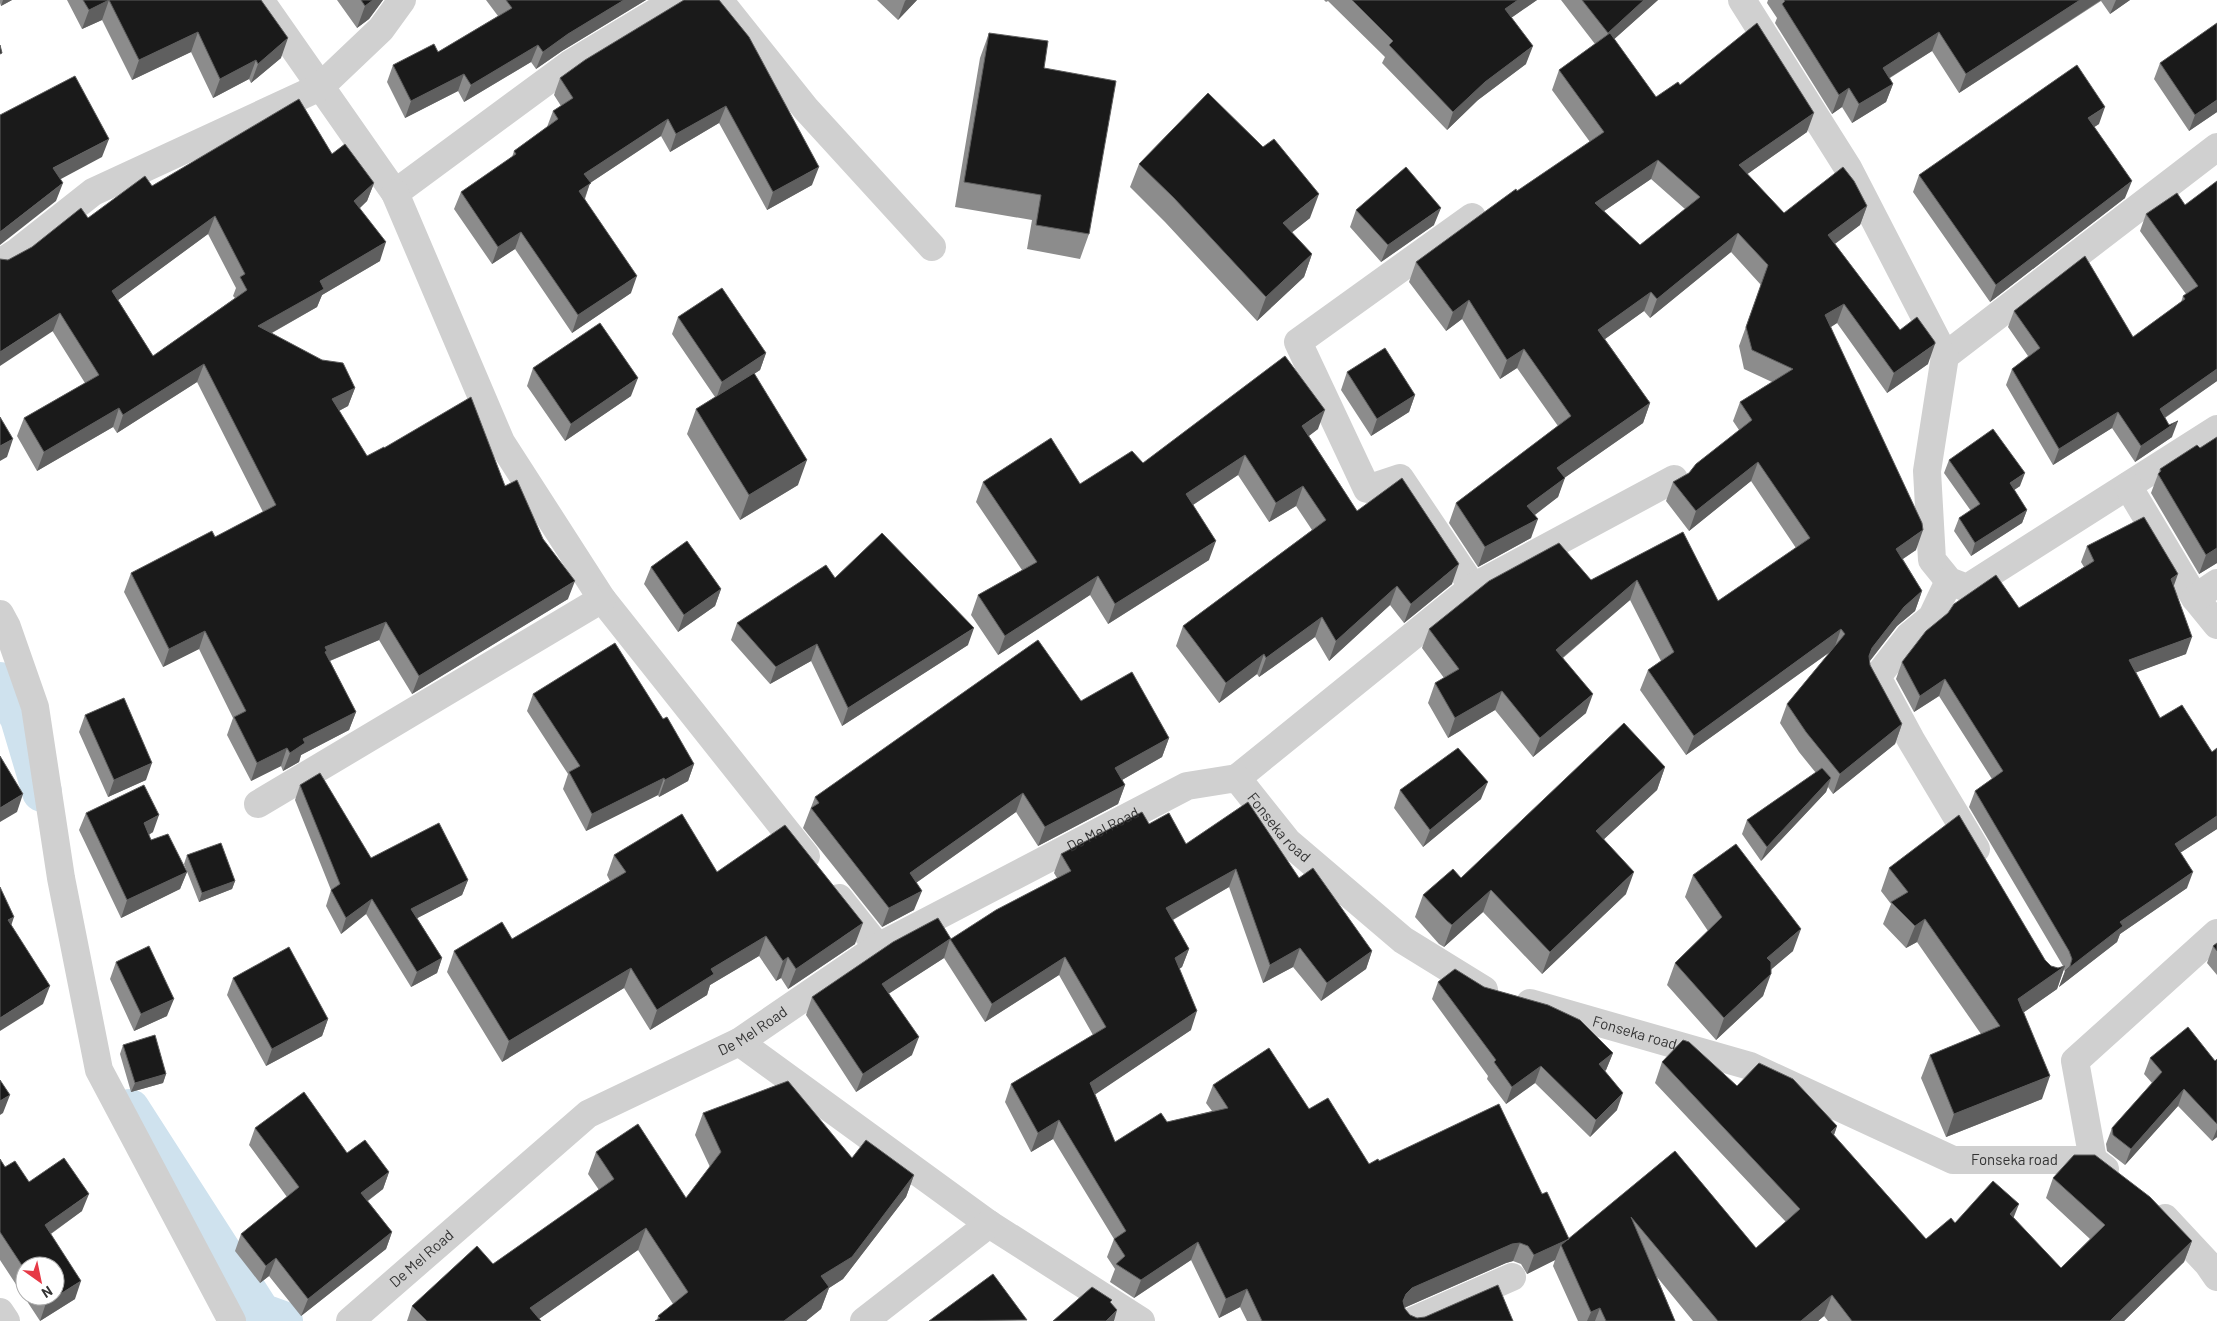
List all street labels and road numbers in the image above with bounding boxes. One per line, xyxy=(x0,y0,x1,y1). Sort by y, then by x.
street label: Fonseka road xyxy=(1244,788,1315,865)
street label: De Mel Road xyxy=(1064,803,1142,855)
street label: De Mel Road xyxy=(715,1002,790,1059)
street label: Fonseka road xyxy=(1591,1011,1679,1053)
street label: Fonseka road xyxy=(1971,1150,2058,1168)
street label: De Mel Road xyxy=(385,1225,457,1291)

